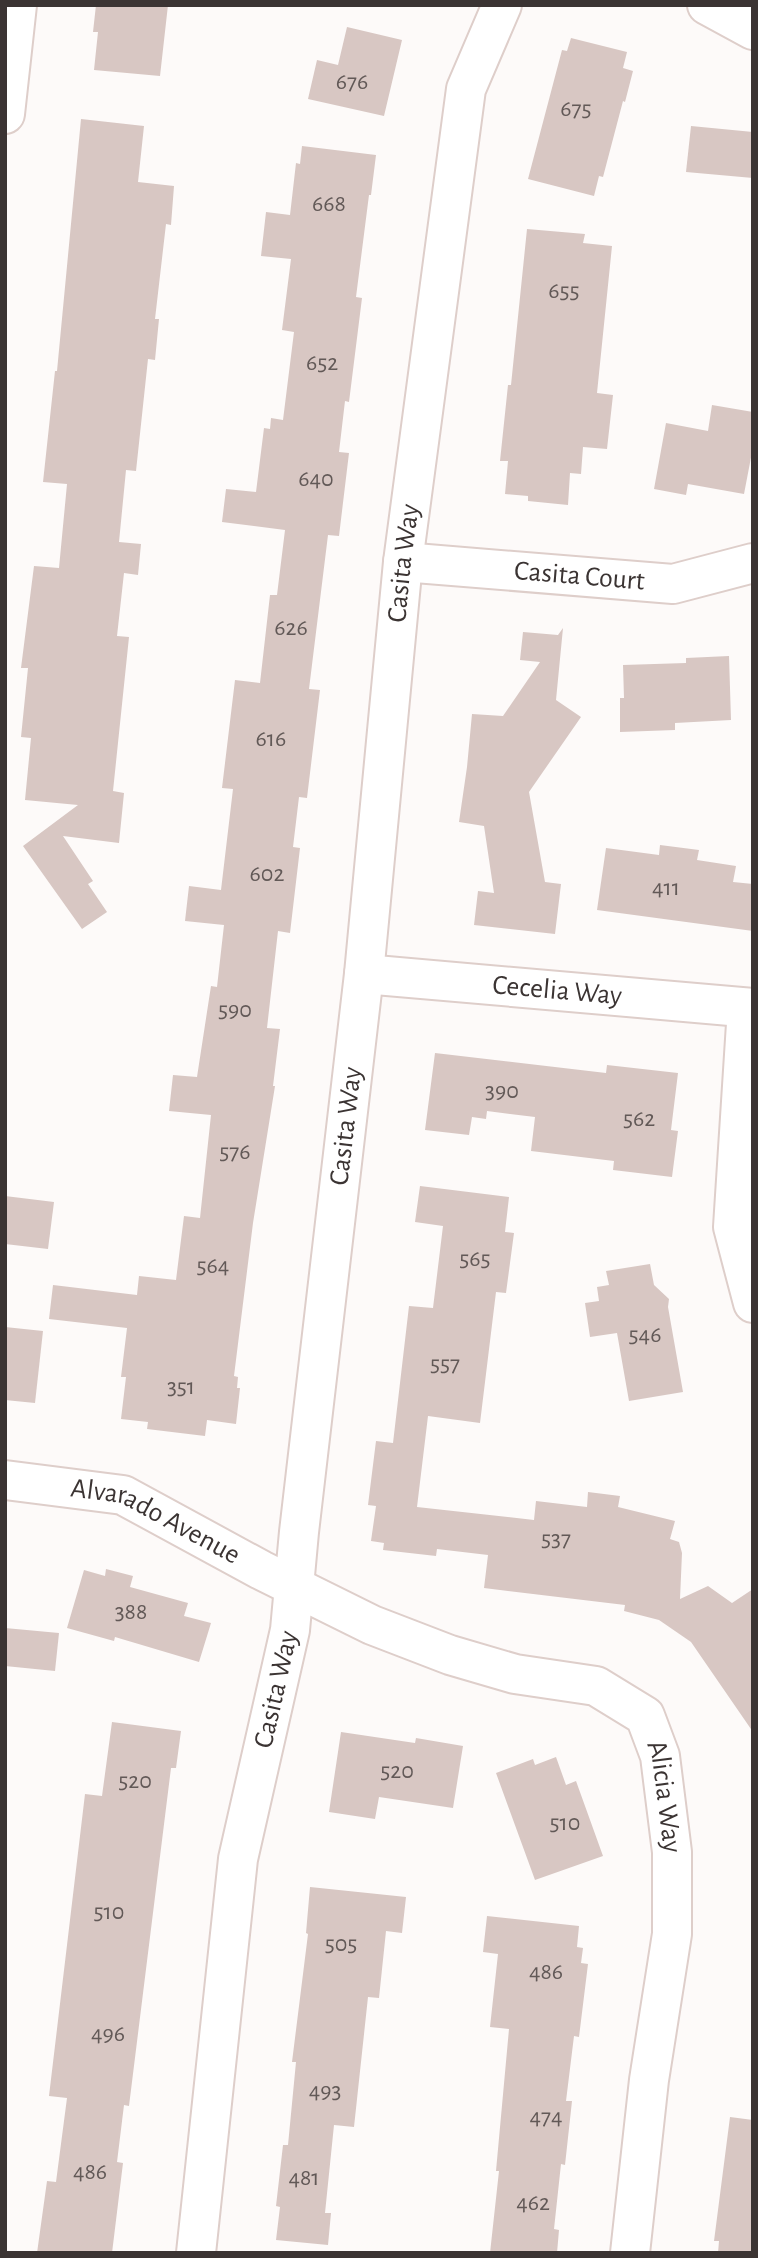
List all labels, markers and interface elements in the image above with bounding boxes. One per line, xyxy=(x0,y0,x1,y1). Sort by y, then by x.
house number: 676 xyxy=(336,70,368,94)
house number: 675 xyxy=(560,97,592,121)
house number: 668 xyxy=(312,192,346,216)
house number: 655 xyxy=(548,279,580,303)
house number: 652 xyxy=(306,351,338,375)
house number: 640 xyxy=(298,467,334,491)
street label: Casita Way xyxy=(383,502,425,624)
street label: Casita Court xyxy=(513,557,646,596)
house number: 626 xyxy=(274,616,308,640)
house number: 616 xyxy=(256,727,286,751)
house number: 602 xyxy=(250,862,285,886)
house number: 411 xyxy=(652,876,680,900)
street label: Cecelia Way xyxy=(491,971,623,1010)
house number: 590 xyxy=(218,998,252,1022)
street label: Casita Way xyxy=(325,1065,367,1187)
house number: 390 xyxy=(485,1079,519,1103)
house number: 562 xyxy=(623,1107,655,1131)
house number: 576 xyxy=(219,1140,251,1164)
house number: 565 xyxy=(459,1247,491,1271)
house number: 564 xyxy=(197,1254,229,1278)
house number: 546 xyxy=(629,1323,661,1347)
house number: 557 xyxy=(430,1352,460,1376)
house number: 351 xyxy=(167,1375,195,1399)
street label: Alvarado Avenue xyxy=(69,1474,245,1570)
house number: 537 xyxy=(541,1527,571,1551)
house number: 388 xyxy=(115,1600,147,1624)
street label: Casita Way xyxy=(250,1628,303,1751)
street label: Alicia Way xyxy=(641,1736,686,1854)
house number: 520 xyxy=(380,1759,414,1783)
house number: 520 xyxy=(118,1769,152,1793)
house number: 510 xyxy=(550,1811,580,1835)
house number: 510 xyxy=(94,1900,124,1924)
house number: 505 xyxy=(325,1932,357,1956)
house number: 486 xyxy=(529,1960,563,1984)
house number: 496 xyxy=(91,2022,125,2046)
house number: 493 xyxy=(309,2079,341,2103)
house number: 474 xyxy=(529,2105,563,2129)
house number: 486 xyxy=(73,2160,107,2184)
house number: 481 xyxy=(288,2166,320,2190)
house number: 462 xyxy=(516,2191,550,2215)

